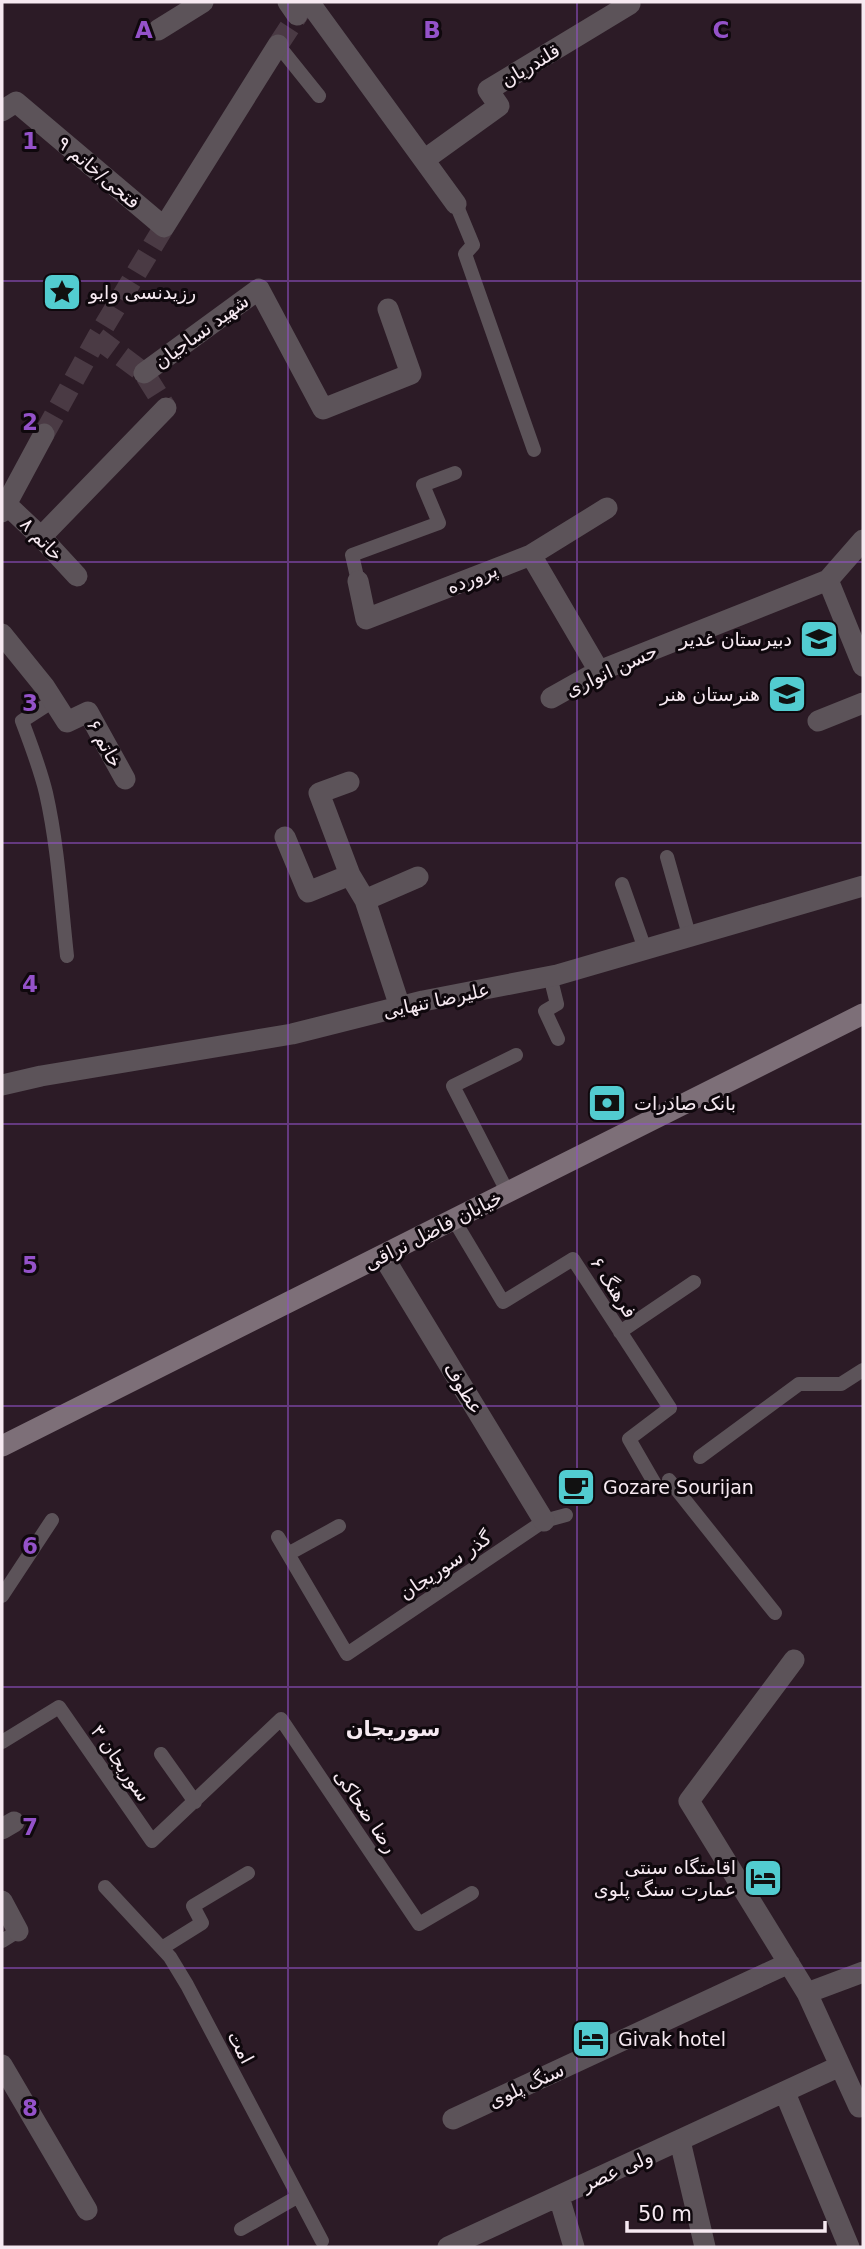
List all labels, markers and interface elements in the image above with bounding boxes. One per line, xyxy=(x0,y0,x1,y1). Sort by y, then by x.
text: A xyxy=(135,17,153,43)
text: B xyxy=(423,17,441,43)
text: C xyxy=(713,17,729,43)
street label: قلندریان xyxy=(496,39,564,92)
text: 1 xyxy=(22,128,38,154)
street label: فتحی/خاتم ۹ xyxy=(53,131,145,214)
place icon: رزیدنسی وایو xyxy=(41,271,83,313)
place label: رزیدنسی وایو xyxy=(88,281,196,304)
street label: شهید نساجیان xyxy=(149,289,253,374)
text: 2 xyxy=(22,409,38,435)
street label: خاتم ۸ xyxy=(15,513,68,566)
street label: پرورده xyxy=(444,558,501,599)
school or university icon: دبیرستان غدیر xyxy=(798,618,840,660)
place label: دبیرستان غدیر xyxy=(678,628,792,651)
street label: حسن انواری xyxy=(562,639,661,702)
school or university icon: هنرستان هنر xyxy=(766,673,808,715)
place label: هنرستان هنر xyxy=(659,683,760,706)
text: 3 xyxy=(22,690,38,716)
street label: خاتم ۶ xyxy=(82,715,127,771)
text: 4 xyxy=(22,971,38,997)
street label: علیرضا تنهایی xyxy=(381,978,492,1023)
bank icon: بانک صادرات xyxy=(586,1082,628,1124)
place label: بانک صادرات xyxy=(634,1092,736,1115)
street label: خیابان فاضل نراقی xyxy=(360,1186,506,1275)
text: 5 xyxy=(22,1252,38,1278)
street label: فرهنگ ۶ xyxy=(585,1252,642,1322)
street label: عطوف xyxy=(439,1358,488,1418)
cafe icon: Gozare Sourijan xyxy=(555,1466,597,1508)
place label: Gozare Sourijan xyxy=(603,1476,754,1498)
street label: گذر سوریجان xyxy=(395,1526,497,1605)
text: 6 xyxy=(22,1533,38,1559)
district label: سوریجان xyxy=(346,1717,440,1741)
street label: سوریجان ۳ xyxy=(86,1720,155,1806)
street label: رضا ضحاکی xyxy=(329,1765,402,1858)
text: 7 xyxy=(22,1814,38,1840)
place label: اقامتگاه سنتی عمارت سنگ پلوی xyxy=(594,1856,736,1901)
hotel icon: اقامتگاه سنتی عمارت سنگ پلوی xyxy=(742,1857,784,1899)
hotel icon: Givak hotel xyxy=(570,2018,612,2060)
street label: امت xyxy=(223,2027,259,2067)
place label: Givak hotel xyxy=(618,2028,726,2050)
street label: سنگ پلوی xyxy=(485,2058,568,2113)
text: 8 xyxy=(22,2095,38,2121)
street label: ولی عصر xyxy=(577,2145,656,2197)
scale bar xyxy=(627,2190,825,2234)
text: 50 m xyxy=(638,2202,692,2226)

